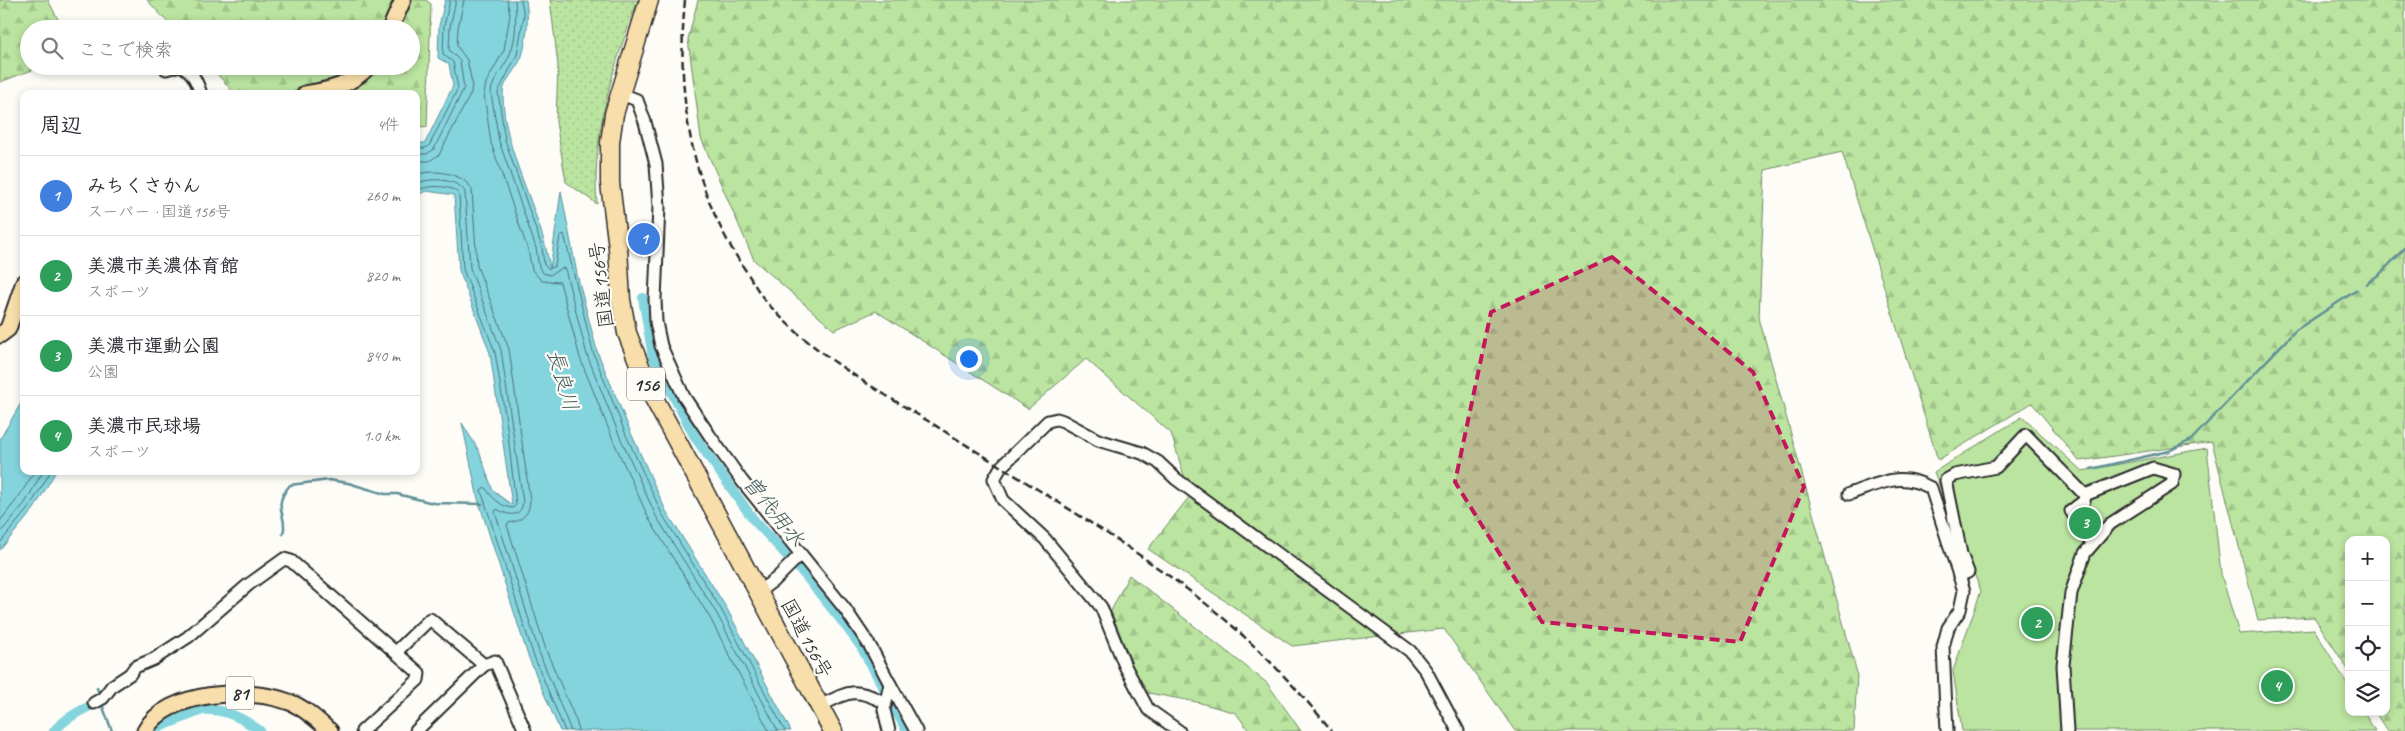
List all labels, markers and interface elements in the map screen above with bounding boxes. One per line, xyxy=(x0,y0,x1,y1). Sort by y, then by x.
search box xyxy=(20,20,420,75)
icon: search xyxy=(38,34,66,62)
text: ここで検索 xyxy=(78,38,173,62)
text: 周辺 xyxy=(40,112,82,138)
text: 4件 xyxy=(377,115,400,135)
text: みちくさかん xyxy=(87,174,201,198)
text: 1 xyxy=(52,186,60,206)
text: 260 m xyxy=(366,186,400,206)
text: スーパー · 国道156号 xyxy=(87,202,231,222)
pin: 1 xyxy=(628,220,660,258)
street label: 国道156号 xyxy=(584,240,619,330)
text: 美濃市美濃体育館 xyxy=(87,254,239,278)
text: 2 xyxy=(52,266,60,286)
text: 820 m xyxy=(366,266,400,286)
text: スポーツ xyxy=(87,282,151,302)
text: 美濃市運動公園 xyxy=(87,334,220,358)
text: 3 xyxy=(52,346,60,366)
text: 840 m xyxy=(366,346,400,366)
water label: 長良川 xyxy=(542,346,584,414)
your location xyxy=(956,346,982,372)
text: 公園 xyxy=(87,362,119,382)
road number: 156 xyxy=(627,368,665,400)
text: 美濃市民球場 xyxy=(87,414,201,438)
text: 4 xyxy=(52,426,60,446)
text: 1.0 km xyxy=(363,426,400,446)
text: スポーツ xyxy=(87,442,151,462)
water label: 曽代用水 xyxy=(737,470,811,552)
pin: 3 xyxy=(2069,504,2101,542)
map controls xyxy=(2345,536,2390,716)
button: + xyxy=(2345,536,2390,581)
button: − xyxy=(2345,581,2390,626)
street label: 国道156号 xyxy=(775,594,838,683)
pin: 2 xyxy=(2021,604,2053,642)
button: locate xyxy=(2345,626,2390,671)
pin: 4 xyxy=(2261,667,2293,705)
button: layers xyxy=(2345,671,2390,716)
road number: 81 xyxy=(226,676,254,710)

